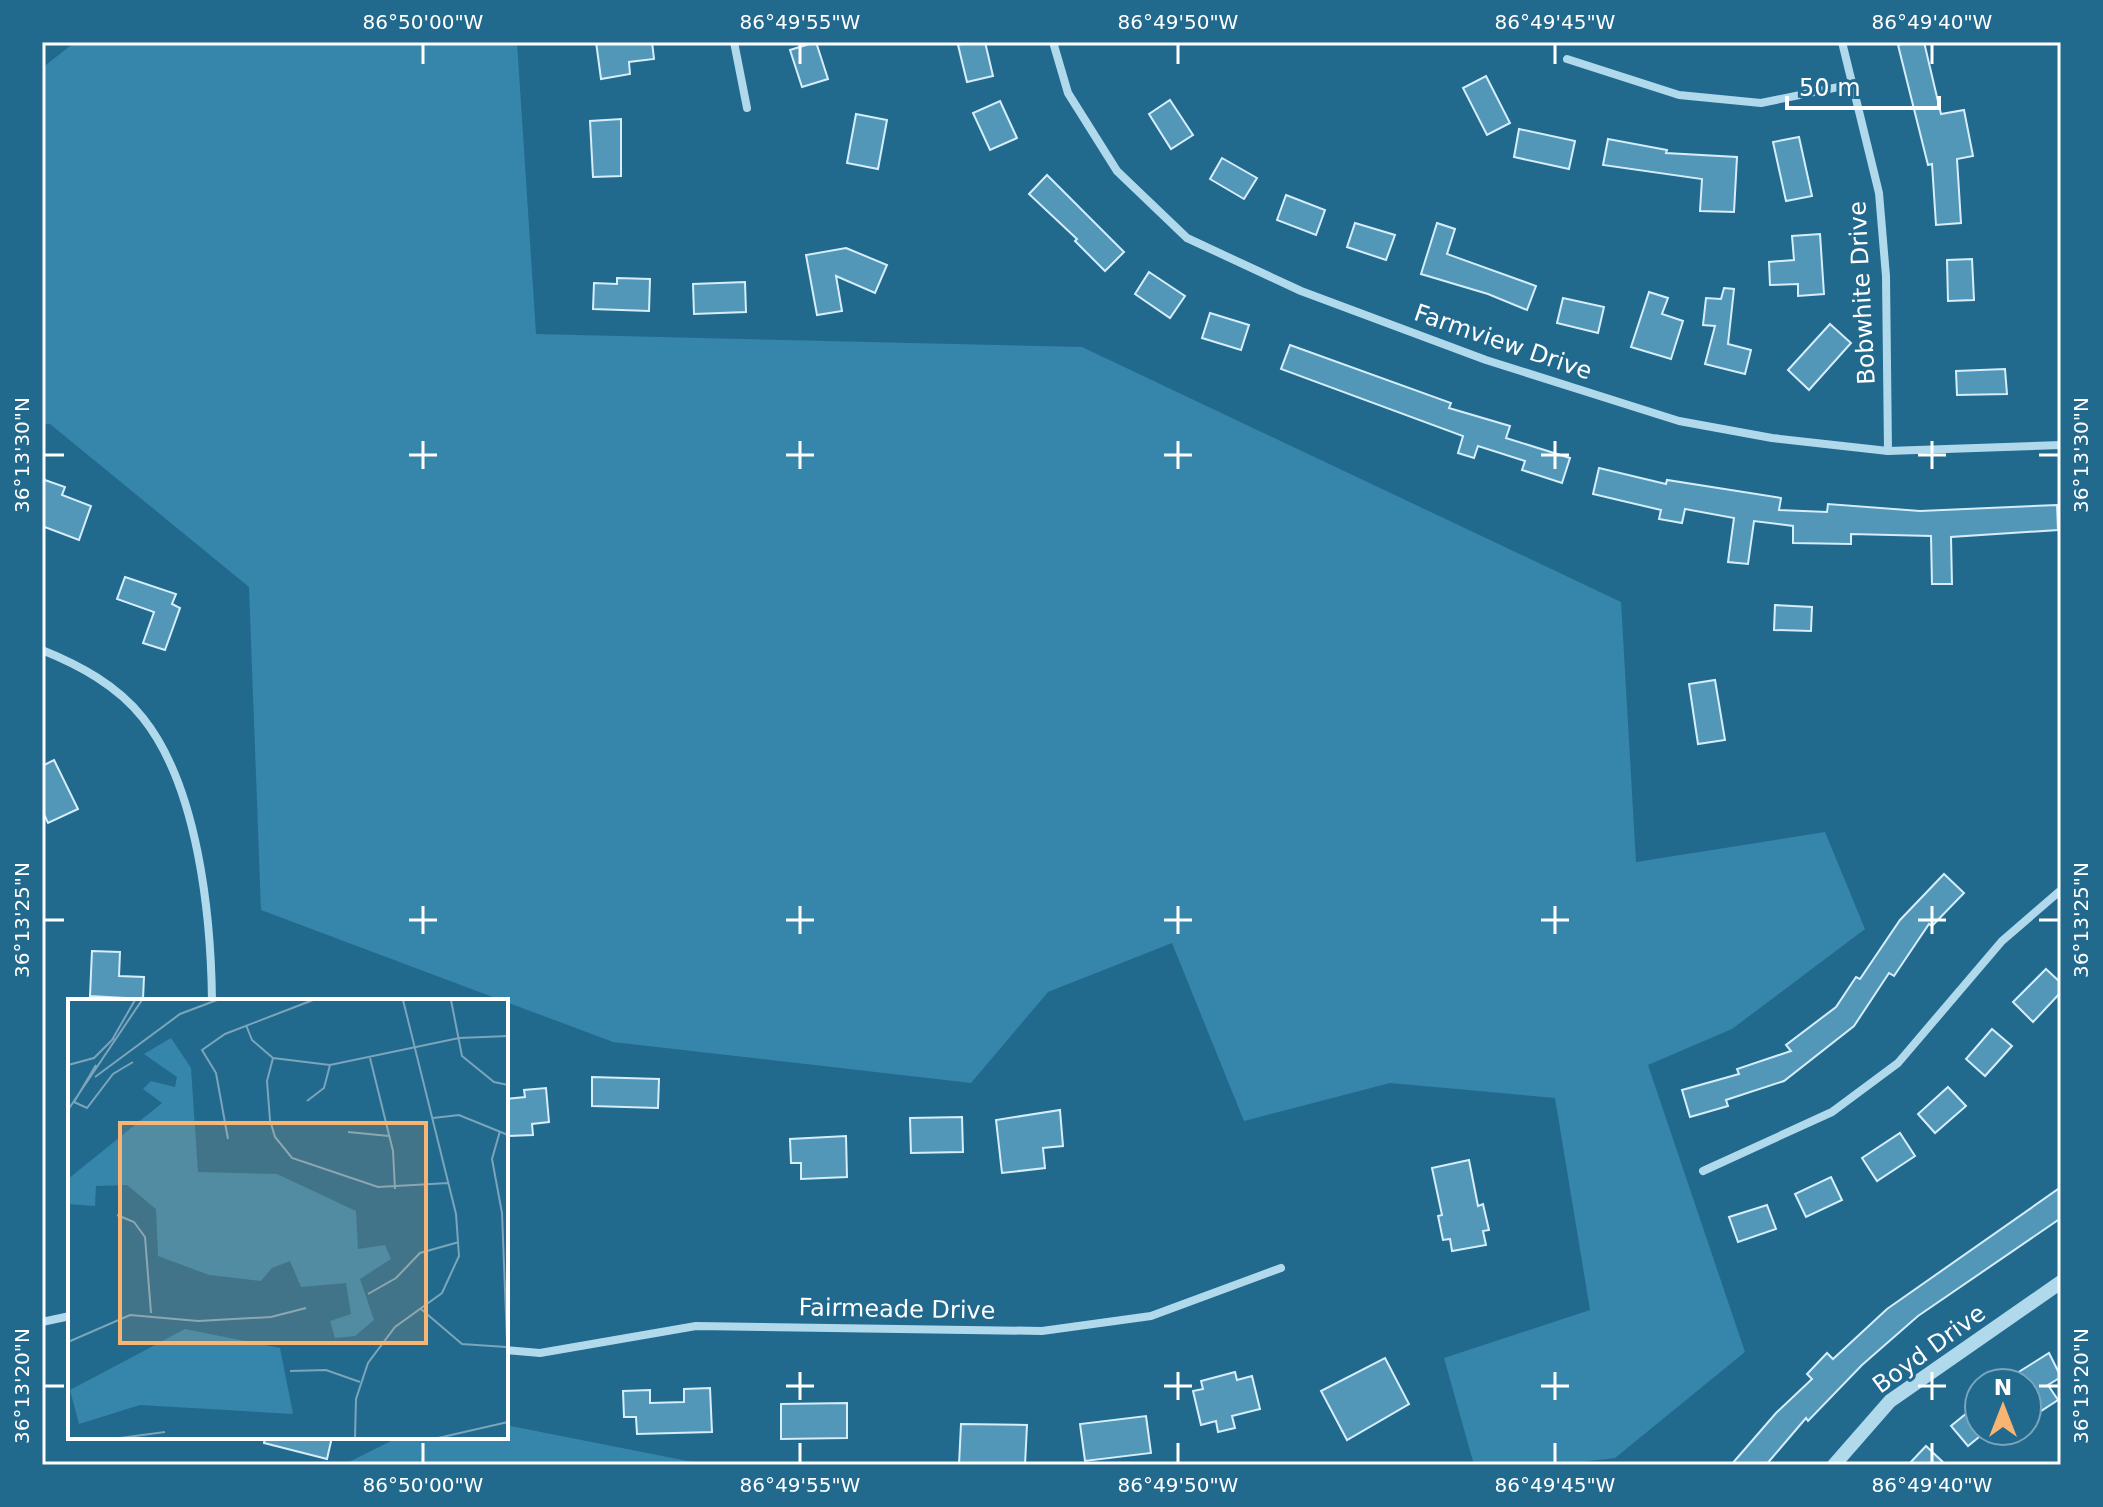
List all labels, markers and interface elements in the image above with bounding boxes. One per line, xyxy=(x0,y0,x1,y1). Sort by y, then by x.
text: 86°50'00"W xyxy=(363,10,484,34)
text: 86°49'55"W xyxy=(740,10,861,34)
text: 86°49'50"W xyxy=(1118,10,1239,34)
text: 86°49'45"W xyxy=(1495,10,1616,34)
text: 86°49'40"W xyxy=(1872,10,1993,34)
scale bar xyxy=(1787,60,1939,110)
text: 50 m xyxy=(1799,74,1861,102)
street label: Bobwhite Drive xyxy=(1843,201,1881,385)
street label: Farmview Drive xyxy=(1411,298,1595,386)
text: 36°13'30"N xyxy=(10,397,34,513)
text: 36°13'30"N xyxy=(2069,397,2093,513)
text: 36°13'25"N xyxy=(10,862,34,978)
text: 36°13'25"N xyxy=(2069,862,2093,978)
inset map xyxy=(68,999,508,1439)
street label: Fairmeade Drive xyxy=(798,1293,996,1325)
street label: Boyd Drive xyxy=(1867,1299,1991,1399)
text: 36°13'20"N xyxy=(10,1328,34,1444)
text: 36°13'20"N xyxy=(2069,1328,2093,1444)
north arrow xyxy=(1963,1367,2043,1447)
text: N xyxy=(1994,1375,2012,1400)
text: 86°50'00"W xyxy=(363,1473,484,1497)
text: 86°49'55"W xyxy=(740,1473,861,1497)
text: 86°49'50"W xyxy=(1118,1473,1239,1497)
text: 86°49'45"W xyxy=(1495,1473,1616,1497)
text: 86°49'40"W xyxy=(1872,1473,1993,1497)

